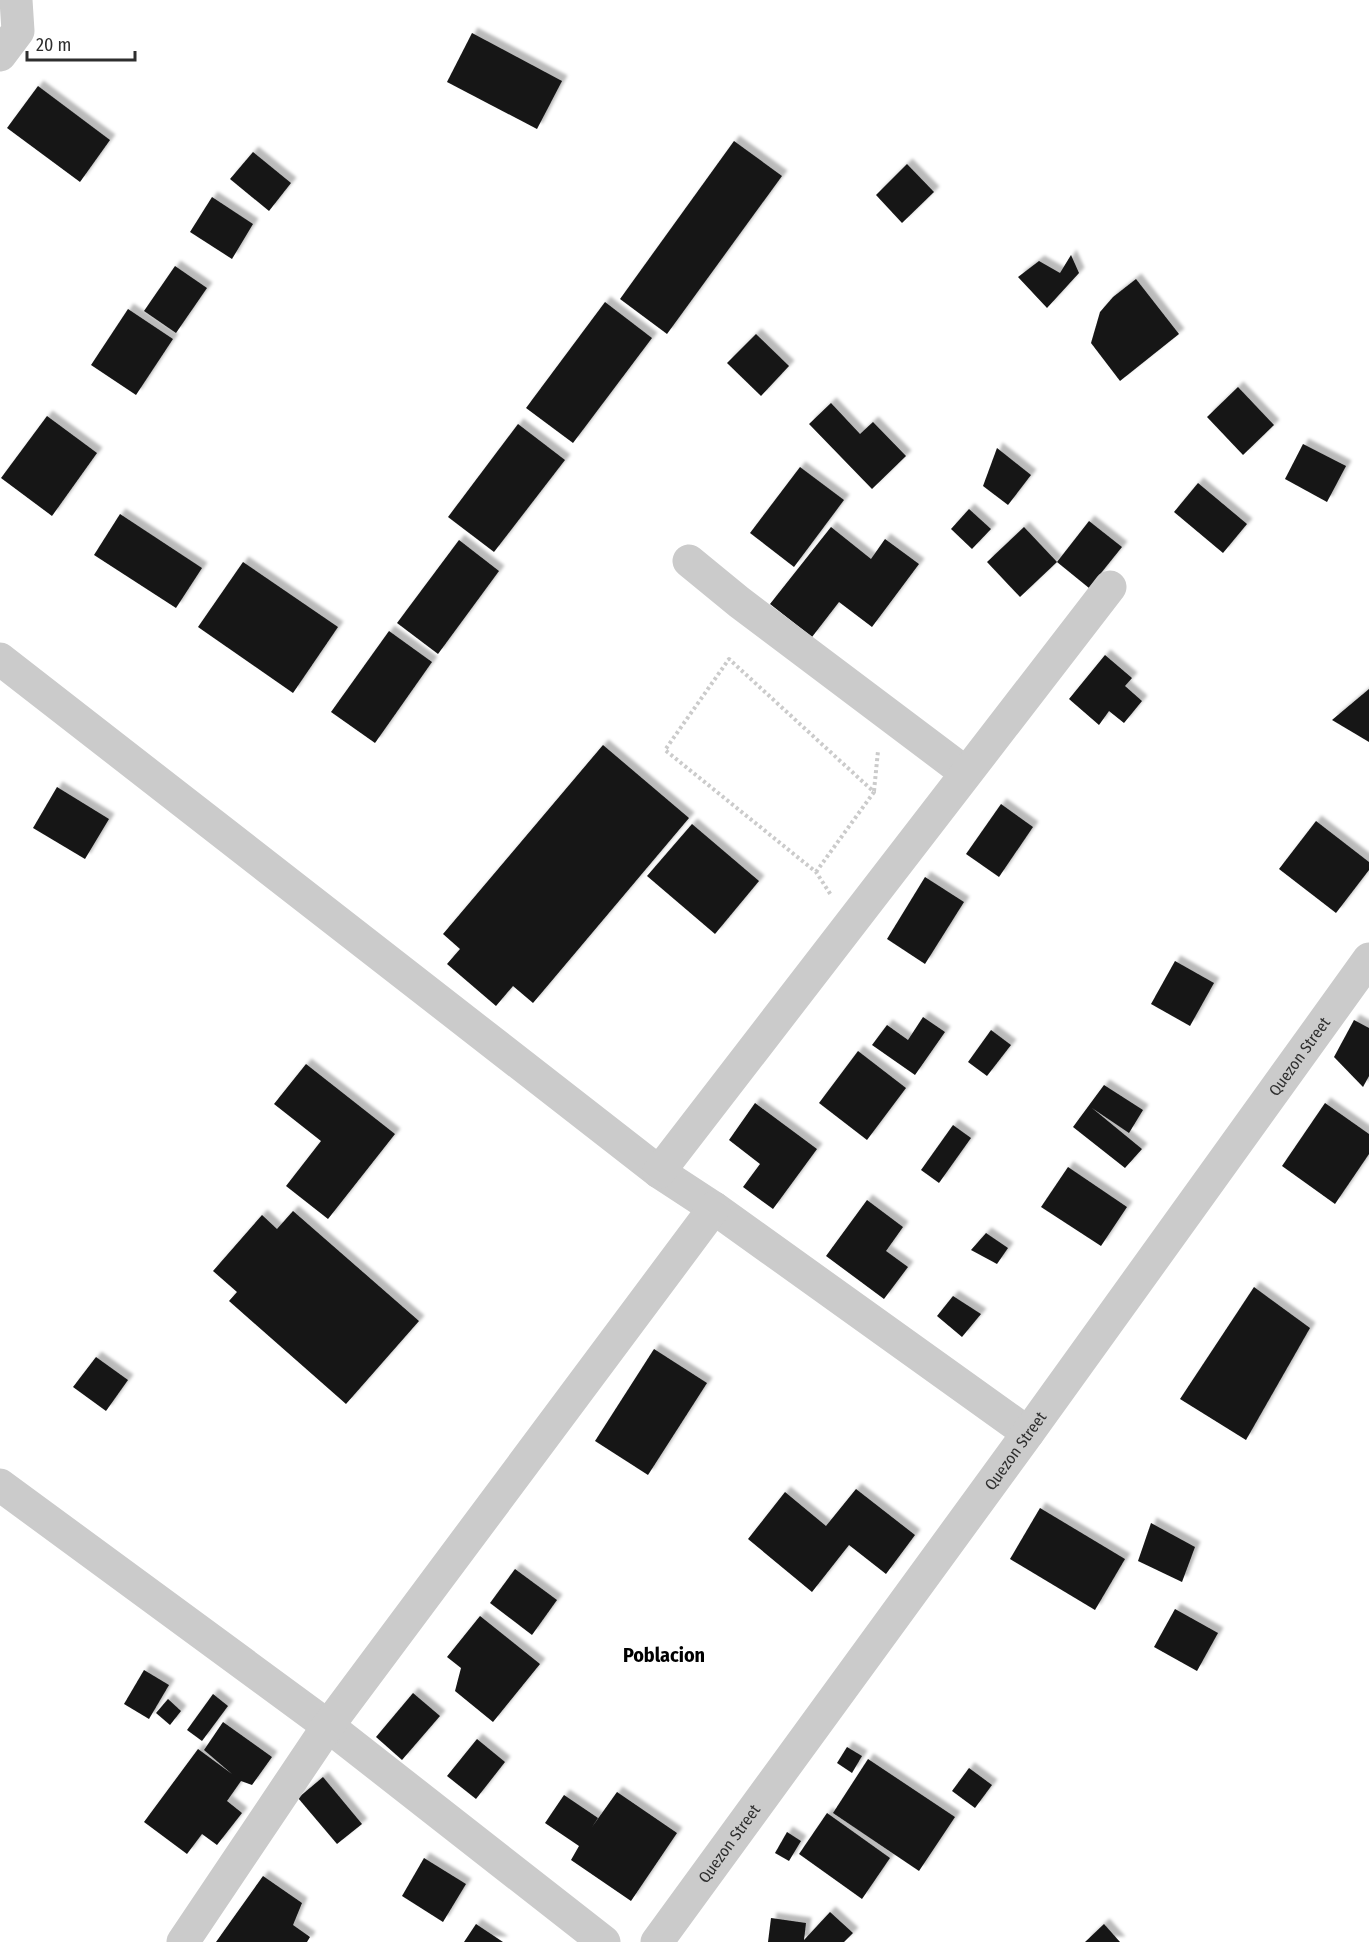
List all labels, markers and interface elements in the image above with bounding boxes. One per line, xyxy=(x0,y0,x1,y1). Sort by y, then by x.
scale bar xyxy=(27,24,135,62)
text: 20 m xyxy=(36,34,71,56)
street label: Quezon Street xyxy=(1264,1013,1334,1099)
street label: Quezon Street xyxy=(980,1407,1050,1494)
district label: Poblacion xyxy=(623,1643,705,1667)
street label: Quezon Street xyxy=(694,1800,764,1886)

